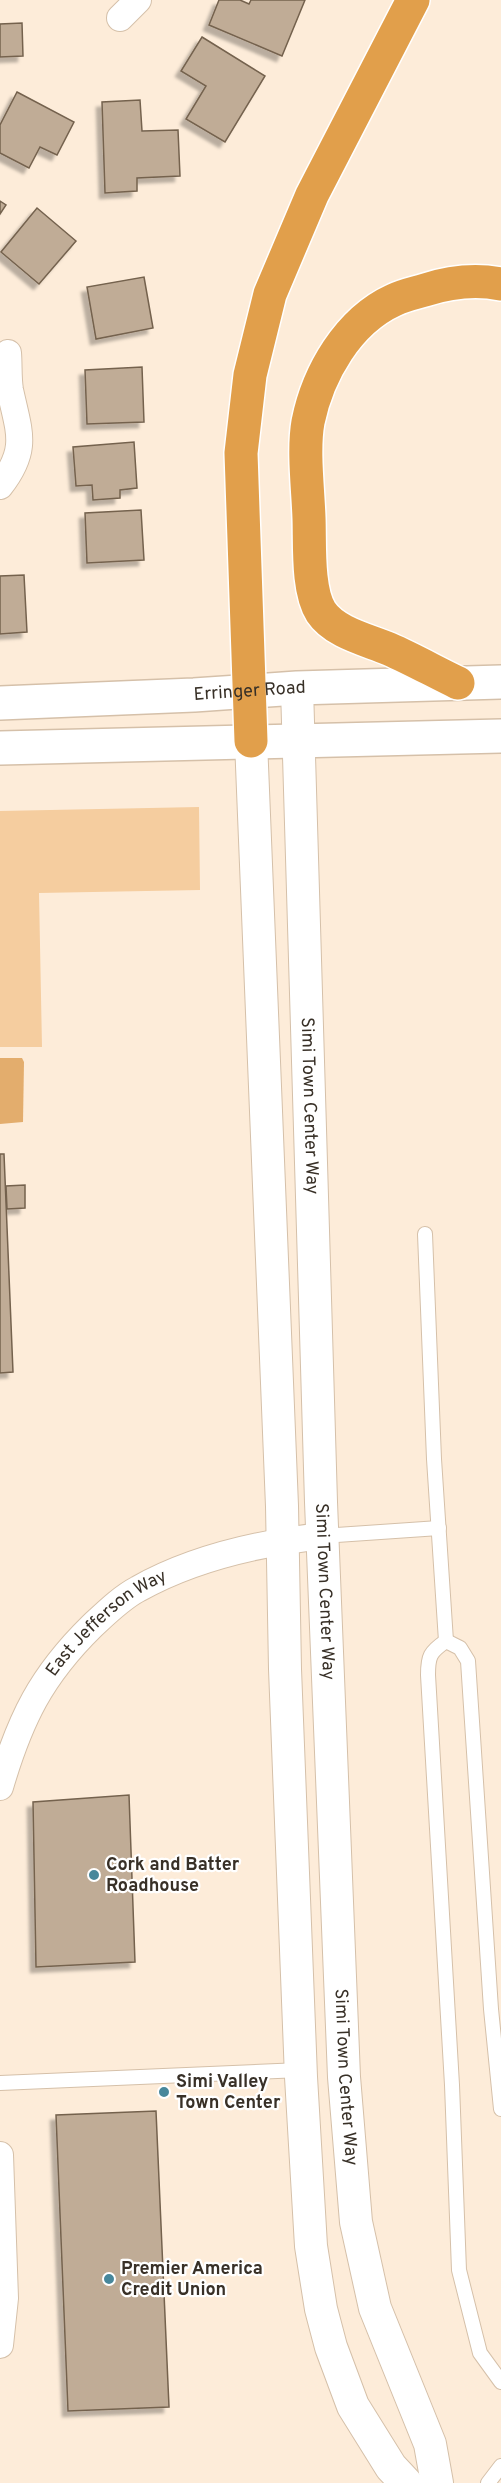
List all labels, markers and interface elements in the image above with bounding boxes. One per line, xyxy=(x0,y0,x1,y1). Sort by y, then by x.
street label: Erringer Road xyxy=(193,676,306,706)
street label: Simi Town Center Way xyxy=(295,1017,323,1195)
street label: Simi Town Center Way xyxy=(310,1503,340,1681)
street label: East Jefferson Way xyxy=(41,1565,170,1681)
place label: Cork and Batter Roadhouse xyxy=(106,1854,240,1898)
marker: Cork and Batter Roadhouse xyxy=(87,1868,101,1882)
street label: Simi Town Center Way xyxy=(329,1988,363,2166)
place label: Simi Valley Town Center xyxy=(176,2071,281,2115)
marker: Simi Valley Town Center xyxy=(157,2085,171,2099)
place label: Premier America Credit Union xyxy=(121,2258,263,2302)
marker: Premier America Credit Union xyxy=(102,2272,116,2286)

